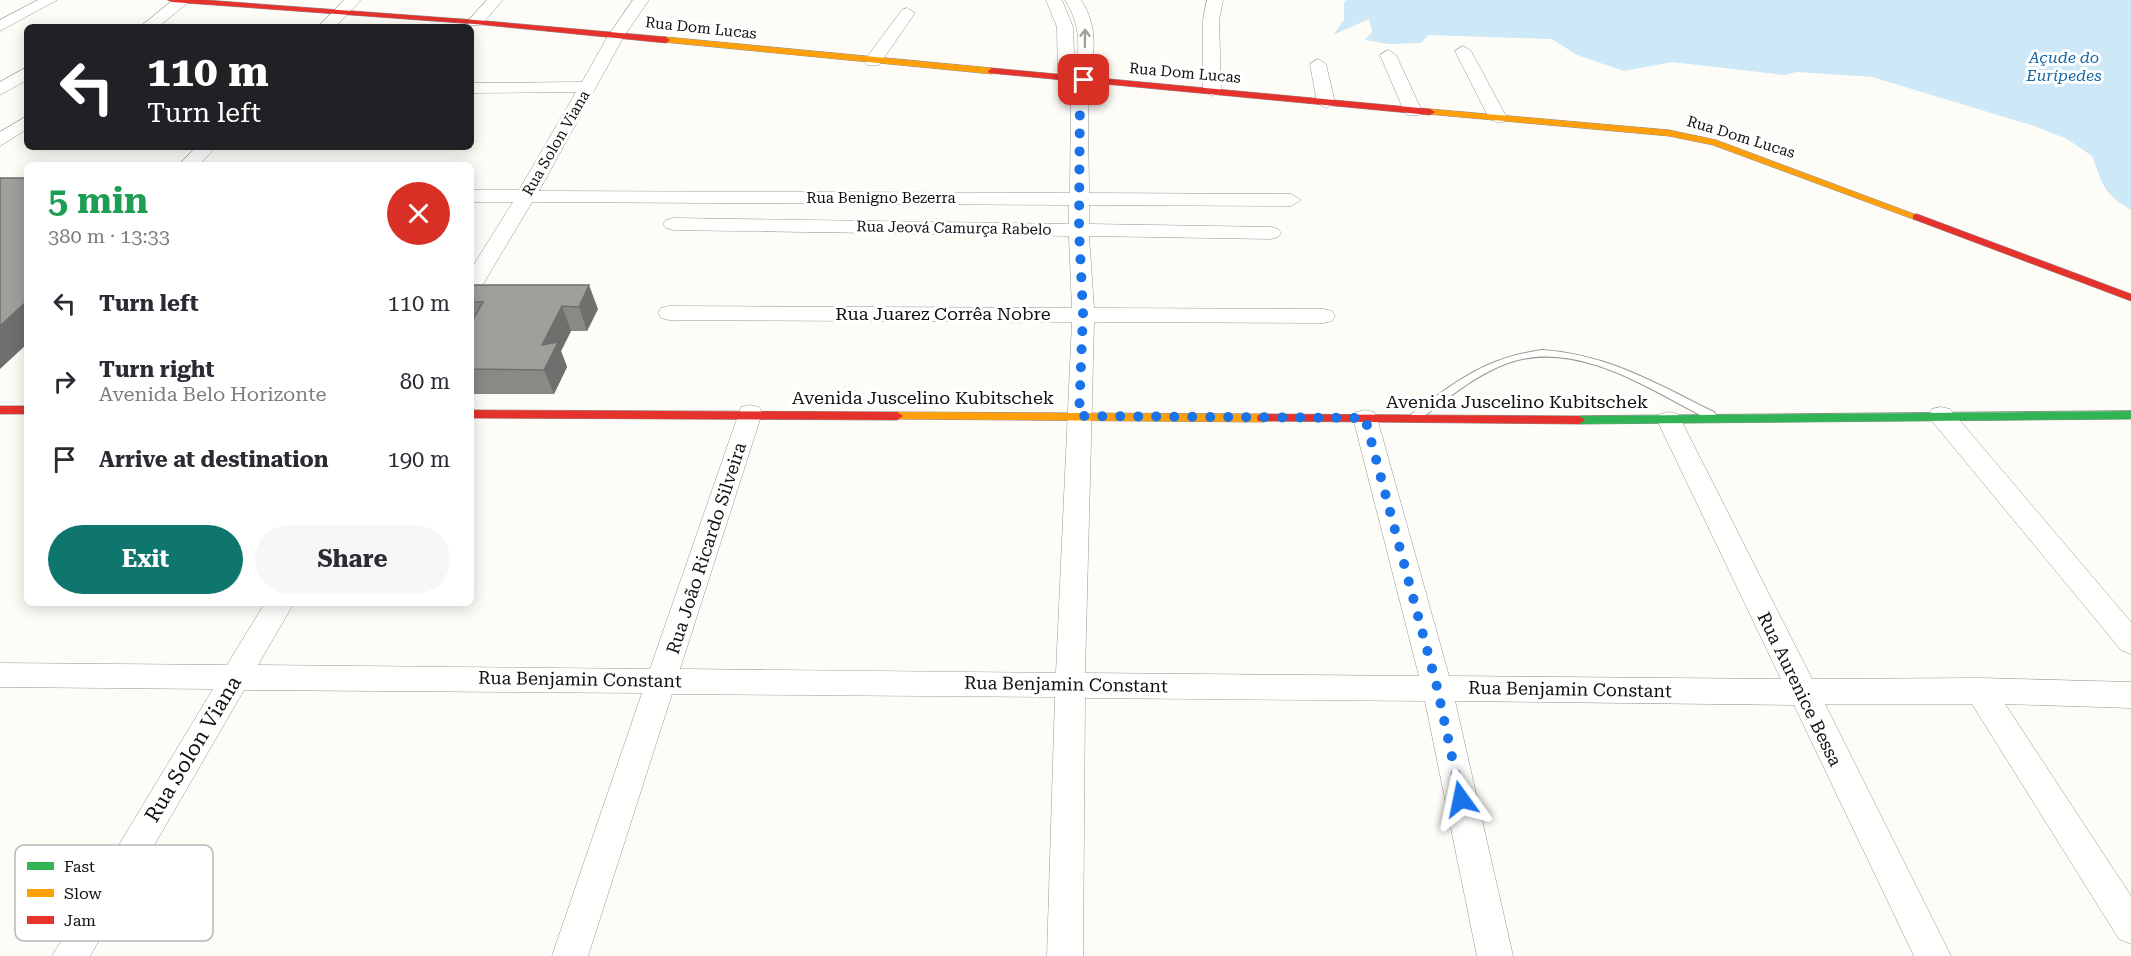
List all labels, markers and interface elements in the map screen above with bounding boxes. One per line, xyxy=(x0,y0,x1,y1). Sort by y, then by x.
street label: Rua Dom Lucas xyxy=(644,13,758,43)
one-way arrow xyxy=(1079,29,1091,49)
text: 110 m xyxy=(147,47,269,96)
icon: left xyxy=(48,48,126,126)
water label: Açude do Eurípedes xyxy=(2025,48,2102,85)
pin xyxy=(1058,54,1109,105)
street label: Rua Dom Lucas xyxy=(1128,59,1242,87)
icon: arrive xyxy=(1067,63,1100,96)
street label: Rua Solon Viana xyxy=(519,87,593,199)
text: Turn left xyxy=(147,97,261,129)
street label: Rua Dom Lucas xyxy=(1685,112,1797,162)
text: 5 min xyxy=(48,180,148,222)
button: close xyxy=(387,182,450,245)
street label: Rua Benigno Bezerra xyxy=(806,189,956,207)
street label: Rua Jeová Camurça Rabelo xyxy=(856,217,1052,239)
text: 380 m · 13:33 xyxy=(48,224,170,248)
icon: left xyxy=(48,287,81,320)
text: Turn left xyxy=(99,291,199,316)
text: 110 m xyxy=(387,291,450,316)
street label: Rua Juarez Corrêa Nobre xyxy=(835,303,1051,324)
text: Turn right xyxy=(99,357,214,382)
icon: right xyxy=(48,365,81,398)
text: 80 m xyxy=(400,369,450,394)
text: Avenida Belo Horizonte xyxy=(99,382,326,406)
street label: Avenida Juscelino Kubitschek xyxy=(792,387,1054,408)
street label: Avenida Juscelino Kubitschek xyxy=(1386,391,1648,412)
street label: Rua João Ricardo Silveira xyxy=(662,439,750,656)
icon: arrive xyxy=(48,443,81,476)
text: Arrive at destination xyxy=(99,447,328,472)
text: 190 m xyxy=(387,447,450,472)
button: Exit xyxy=(48,525,243,594)
button: Share xyxy=(255,525,450,594)
street label: Rua Aurenice Bessa xyxy=(1754,608,1847,770)
street label: Rua Benjamin Constant xyxy=(478,667,682,691)
street label: Rua Solon Viana xyxy=(140,671,246,826)
street label: Rua Benjamin Constant xyxy=(964,672,1168,696)
street label: Rua Benjamin Constant xyxy=(1468,677,1672,701)
position arrow xyxy=(1429,767,1493,831)
legend xyxy=(15,845,213,941)
text: Fast xyxy=(64,857,95,876)
text: Slow xyxy=(64,884,102,903)
text: Jam xyxy=(64,911,96,930)

